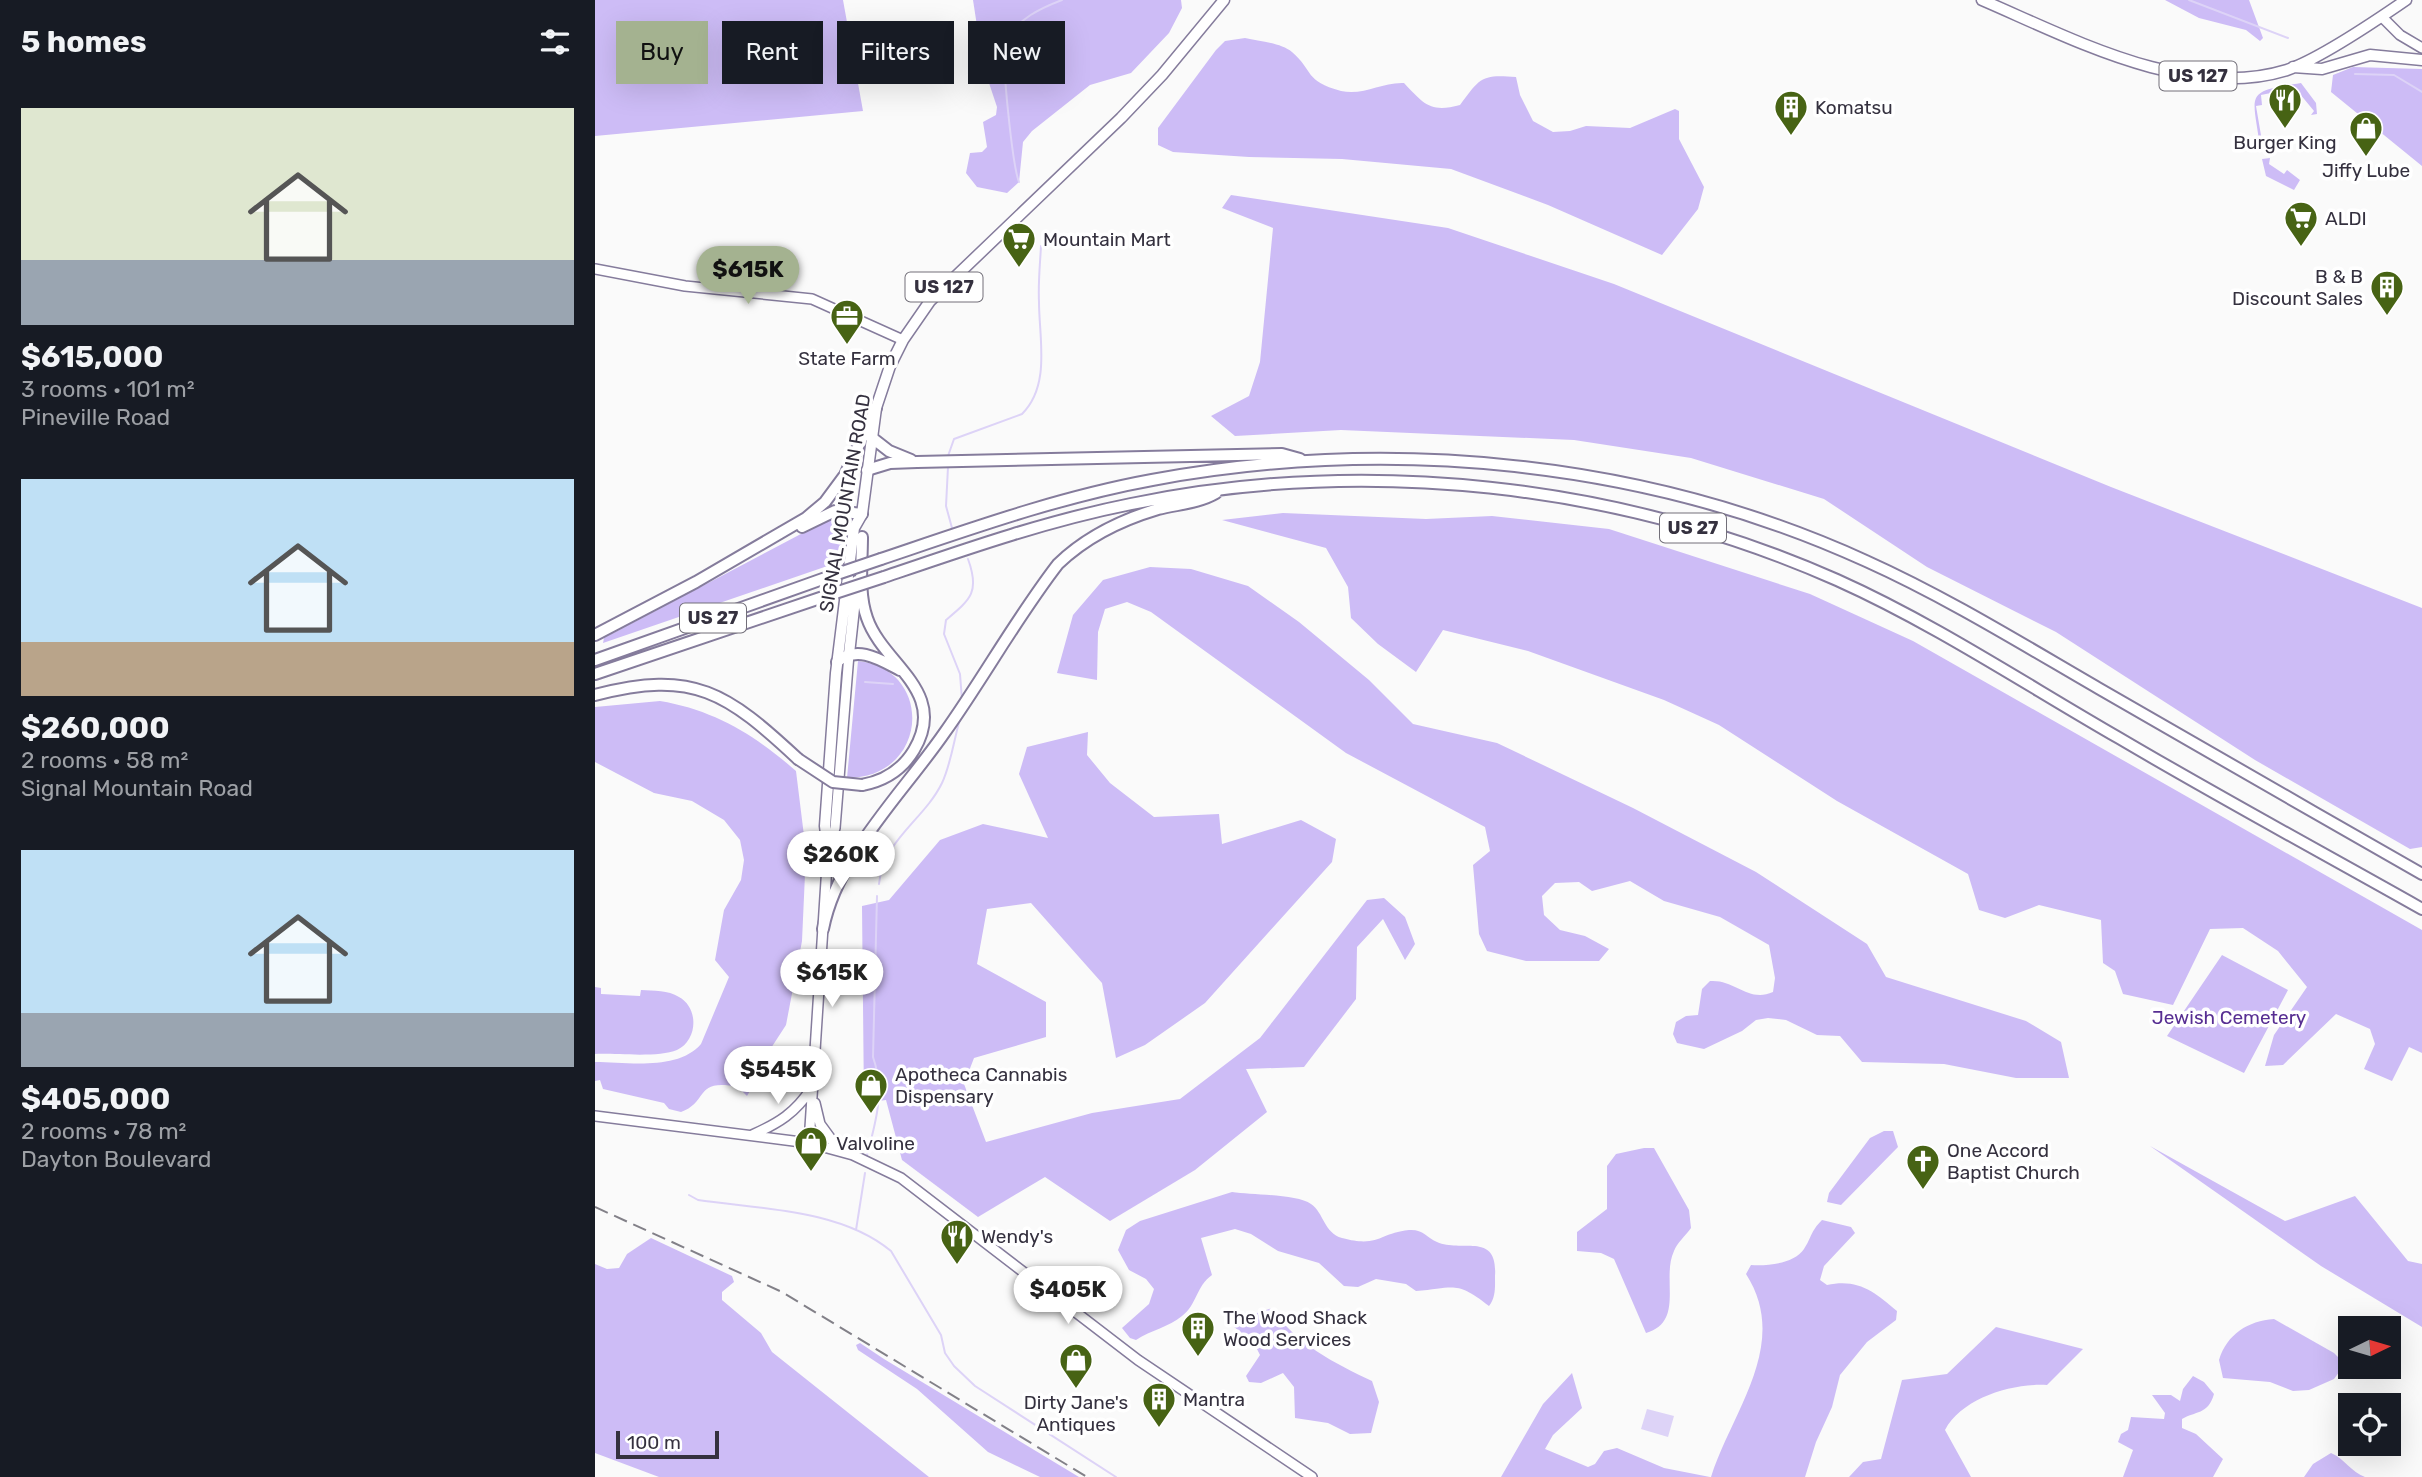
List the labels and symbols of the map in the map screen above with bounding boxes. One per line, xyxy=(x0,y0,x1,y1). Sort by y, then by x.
road number: US 127 xyxy=(2159,62,2237,90)
restaurant icon: Burger King xyxy=(2266,81,2304,130)
building icon: Komatsu xyxy=(1772,88,1810,137)
place label: Komatsu xyxy=(1815,96,1893,119)
shop icon: Jiffy Lube xyxy=(2347,109,2385,158)
place label: Burger King xyxy=(2233,131,2337,154)
place label: Jiffy Lube xyxy=(2322,159,2410,182)
supermarket icon: ALDI xyxy=(2282,199,2320,248)
place label: ALDI xyxy=(2325,207,2367,230)
supermarket icon: Mountain Mart xyxy=(1000,220,1038,269)
place label: Mountain Mart xyxy=(1043,228,1171,251)
pin: $615K xyxy=(699,246,797,306)
place label: B & B Discount Sales xyxy=(2232,265,2363,310)
building icon: B & B Discount Sales xyxy=(2368,268,2406,317)
road number: US 127 xyxy=(905,272,983,302)
office icon: State Farm xyxy=(828,297,866,346)
place label: State Farm xyxy=(798,347,896,370)
street label: SIGNAL MOUNTAIN ROAD xyxy=(814,392,876,614)
road number: US 27 xyxy=(1660,514,1726,542)
road number: US 27 xyxy=(680,604,746,632)
pin: $260K xyxy=(792,832,890,891)
pin: $615K xyxy=(783,950,881,1009)
park label: Jewish Cemetery xyxy=(2152,1006,2306,1029)
pin: $545K xyxy=(729,1046,827,1106)
place label: Apotheca Cannabis Dispensary xyxy=(895,1063,1067,1108)
shop icon: Apotheca Cannabis Dispensary xyxy=(852,1066,890,1115)
shop icon: Valvoline xyxy=(792,1124,830,1173)
place label: Valvoline xyxy=(836,1132,915,1155)
place label: One Accord Baptist Church xyxy=(1947,1139,2080,1184)
church icon: One Accord Baptist Church xyxy=(1904,1142,1942,1191)
restaurant icon: Wendy's xyxy=(938,1217,976,1266)
place label: Wendy's xyxy=(981,1225,1053,1248)
pin: $405K xyxy=(1019,1266,1117,1326)
place label: The Wood Shack Wood Services xyxy=(1223,1306,1367,1351)
building icon: The Wood Shack Wood Services xyxy=(1179,1309,1217,1358)
north arrow xyxy=(2338,1316,2401,1379)
shop icon: Dirty Jane's Antiques xyxy=(1057,1341,1095,1390)
building icon: Mantra xyxy=(1140,1380,1178,1429)
place label: Mantra xyxy=(1183,1388,1245,1411)
place label: Dirty Jane's Antiques xyxy=(1024,1391,1128,1436)
scale bar xyxy=(616,1428,719,1460)

